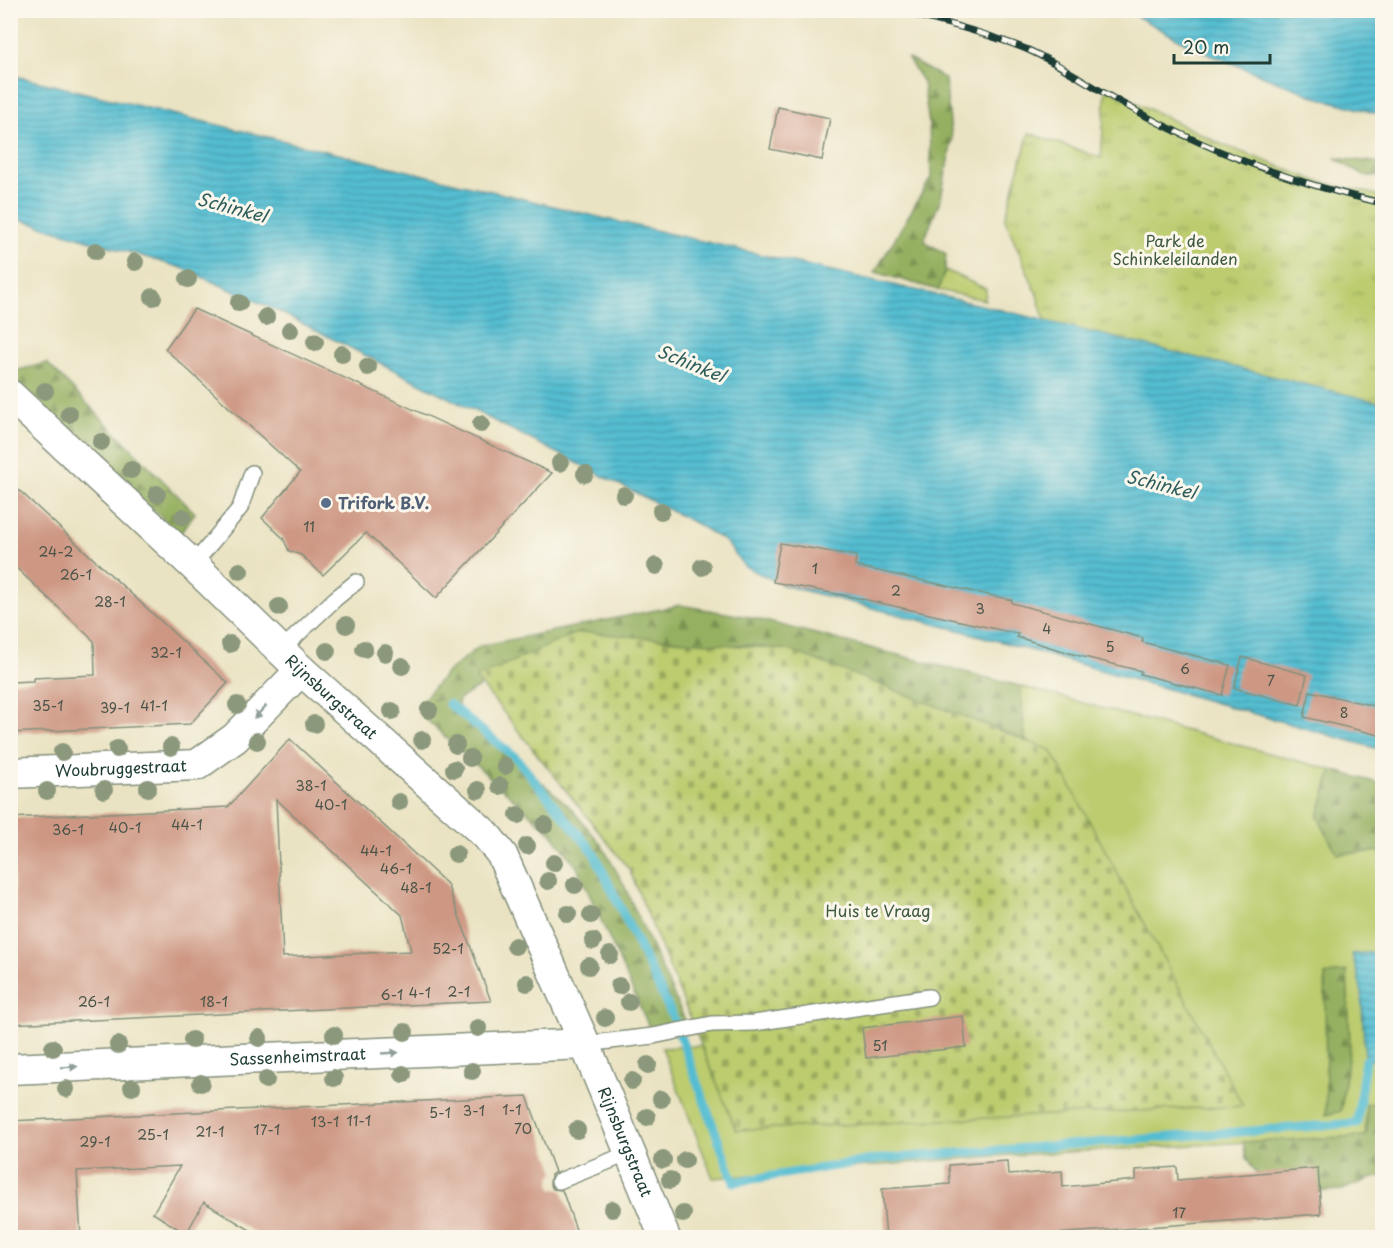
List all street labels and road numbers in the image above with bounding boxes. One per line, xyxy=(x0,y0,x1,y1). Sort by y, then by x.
street label: Rijnsburgstraat xyxy=(281,648,384,744)
street label: Woubruggestraat xyxy=(55,752,188,782)
street label: Sassenheimstraat xyxy=(229,1041,367,1070)
street label: Rijnsburgstraat xyxy=(593,1083,660,1200)

